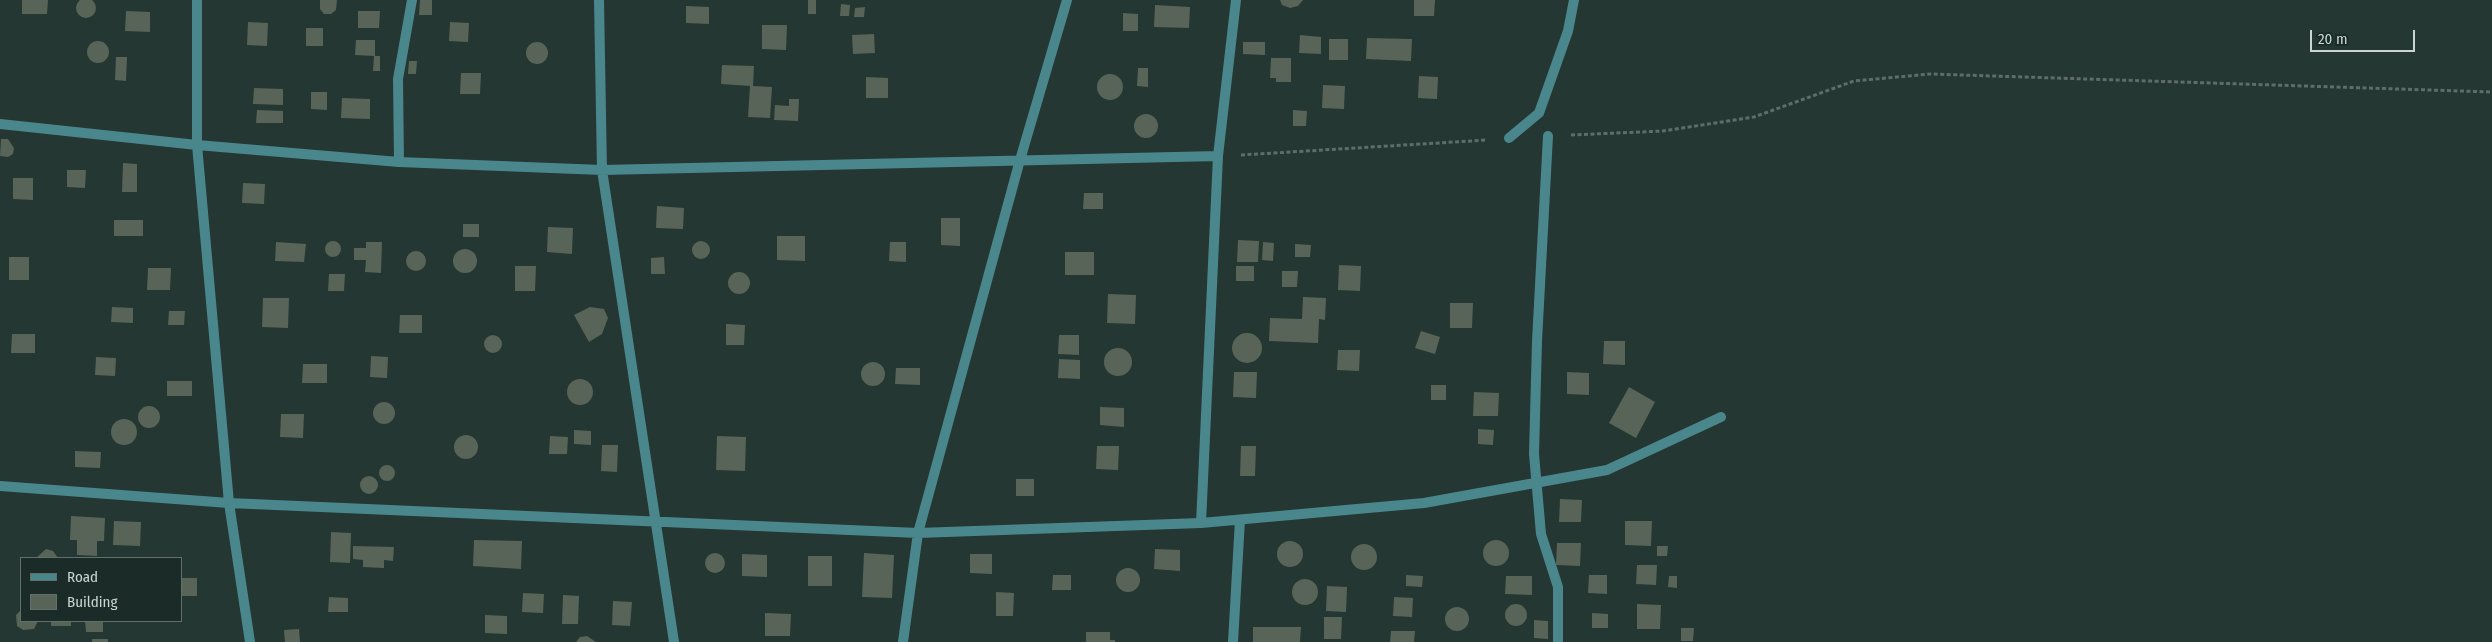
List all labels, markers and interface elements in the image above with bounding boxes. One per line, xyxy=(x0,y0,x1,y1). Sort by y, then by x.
scale bar xyxy=(2312,20,2417,52)
text: 20 m xyxy=(2318,30,2348,48)
legend xyxy=(20,557,182,622)
text: Road xyxy=(67,568,98,586)
text: Building xyxy=(67,593,118,611)

